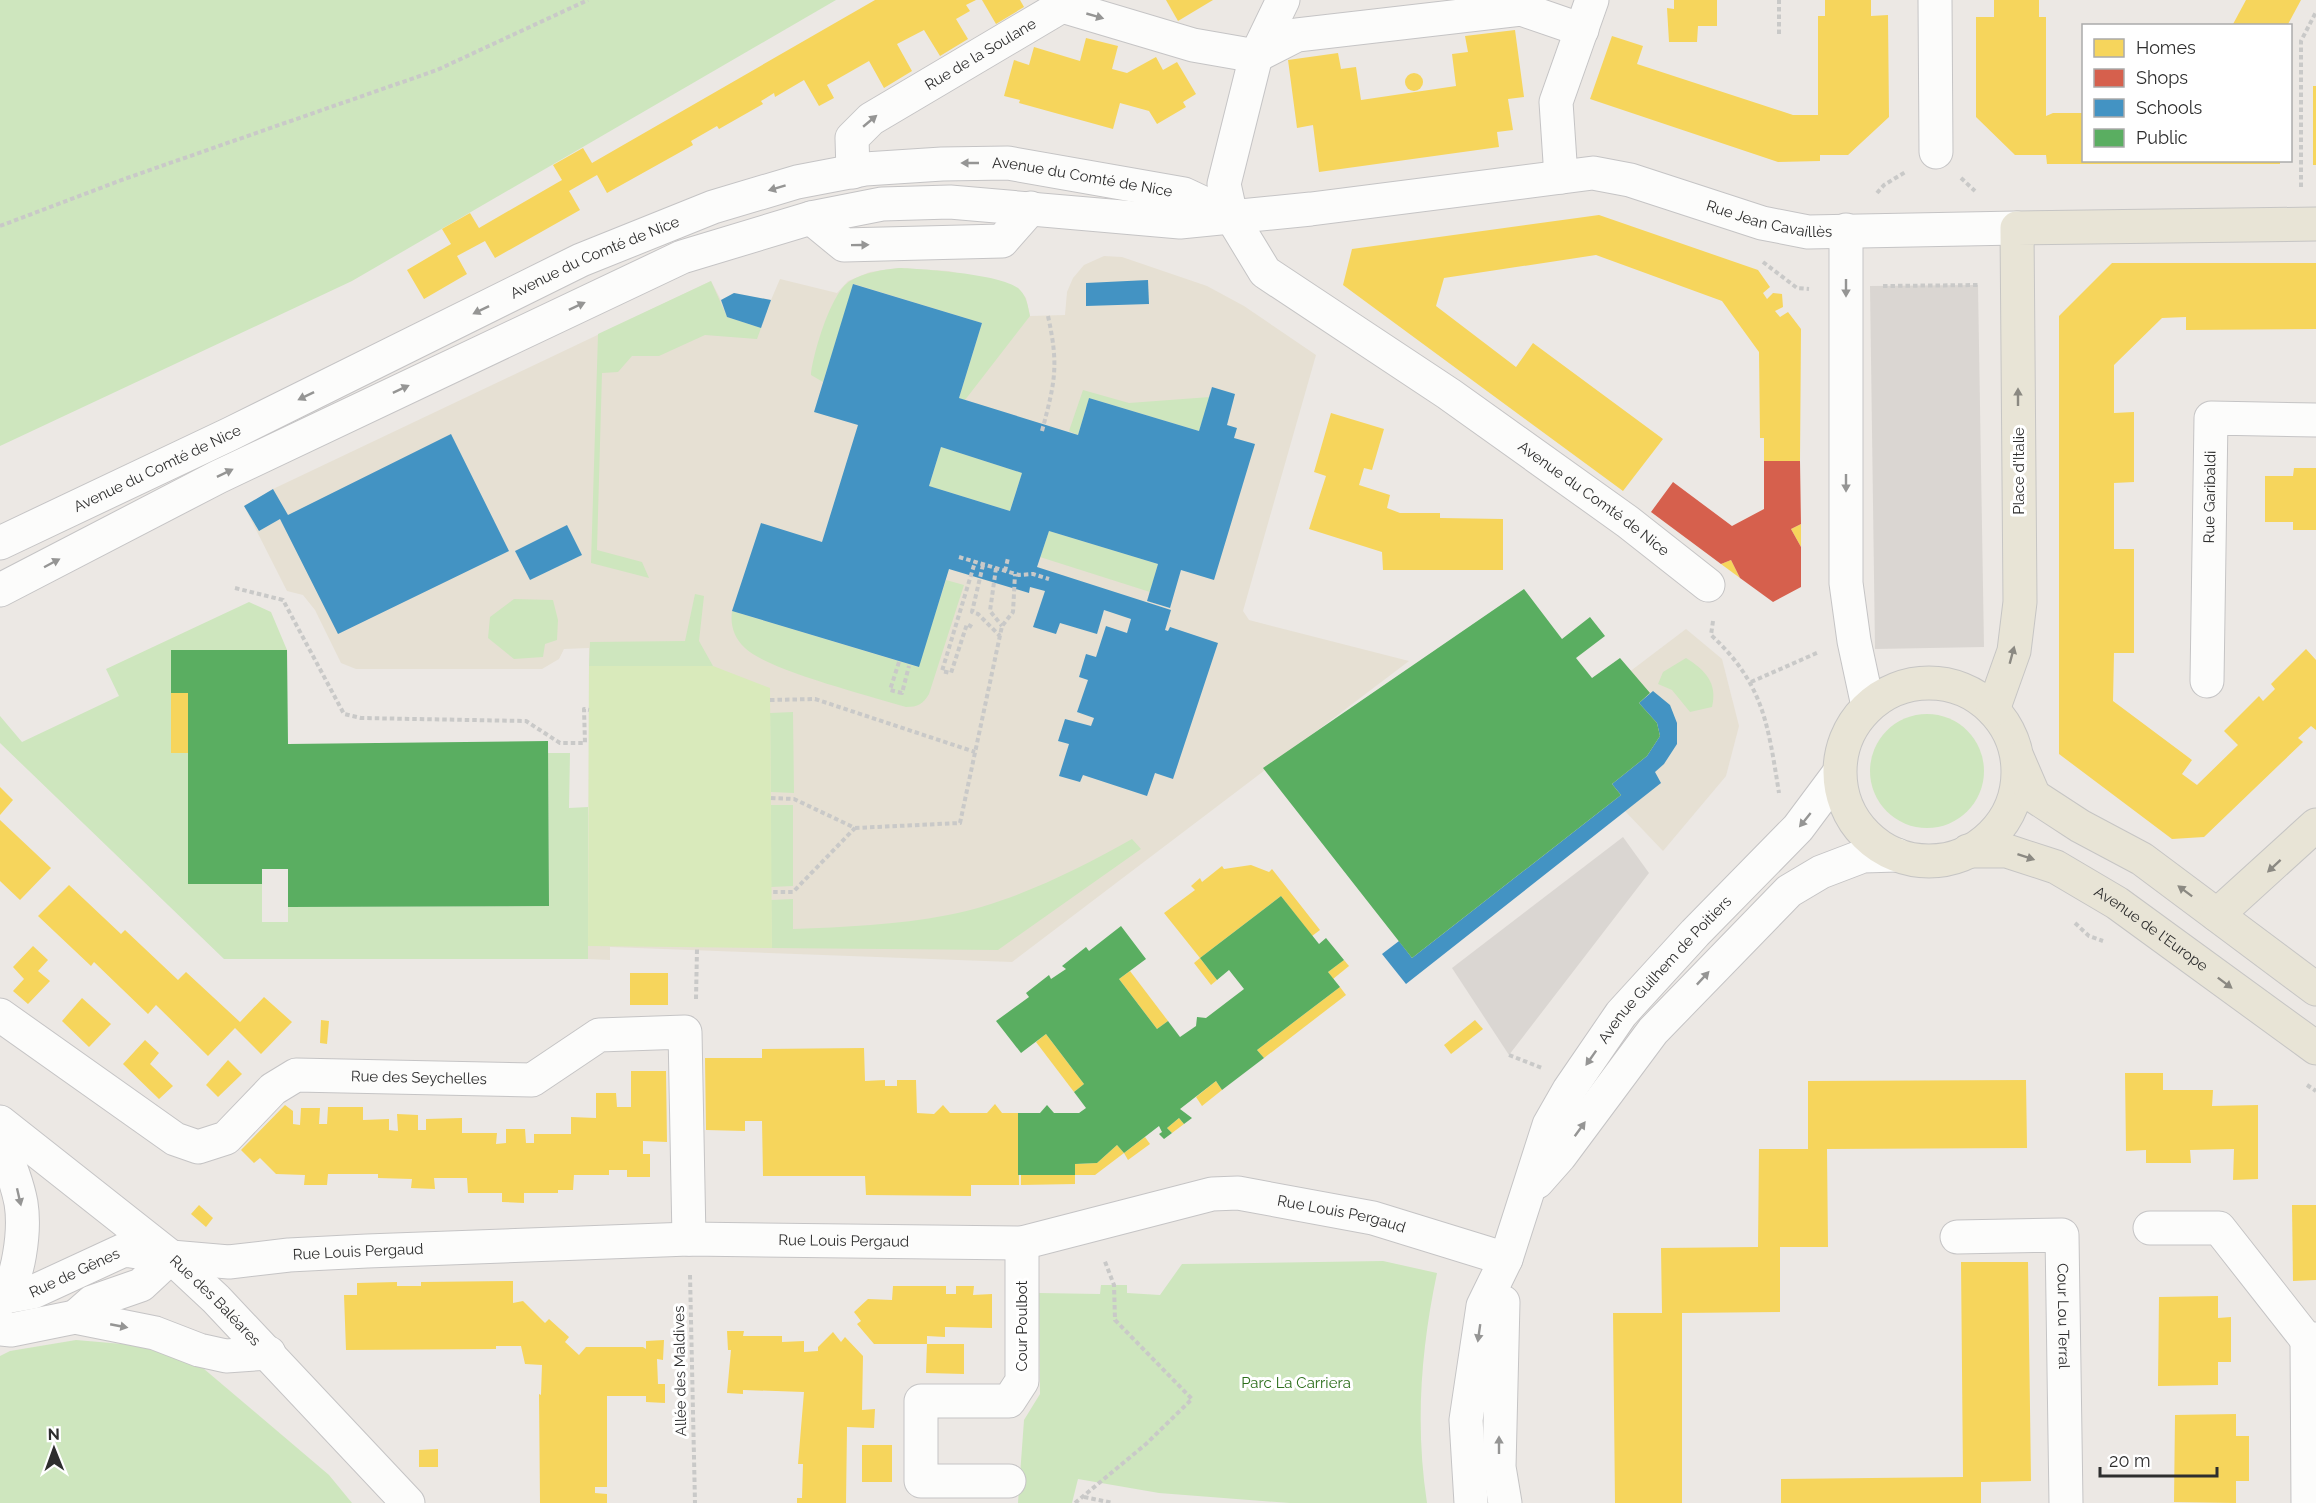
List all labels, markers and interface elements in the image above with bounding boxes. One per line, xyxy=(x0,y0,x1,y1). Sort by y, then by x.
one-way arrow xyxy=(1086,12,1104,21)
street label: Rue de la Soulane xyxy=(922,14,1039,94)
legend xyxy=(2082,24,2292,162)
text: Homes xyxy=(2136,37,2196,58)
text: Shops xyxy=(2136,67,2188,88)
text: Schools xyxy=(2136,97,2203,118)
one-way arrow xyxy=(862,115,877,128)
text: Public xyxy=(2136,127,2188,148)
street label: Avenue du Comté de Nice xyxy=(992,154,1174,201)
one-way arrow xyxy=(961,158,980,168)
one-way arrow xyxy=(768,184,786,193)
street label: Rue Jean Cavaillès xyxy=(1704,196,1832,241)
street label: Avenue du Comté de Nice xyxy=(507,212,682,303)
one-way arrow xyxy=(850,240,869,250)
one-way arrow xyxy=(1841,279,1851,298)
one-way arrow xyxy=(569,301,586,310)
one-way arrow xyxy=(472,304,490,314)
one-way arrow xyxy=(393,385,410,394)
one-way arrow xyxy=(2013,388,2023,407)
one-way arrow xyxy=(298,391,315,401)
street label: Avenue du Comté de Nice xyxy=(71,421,244,516)
street label: Place d'Italie xyxy=(2010,427,2028,515)
street label: Avenue du Comté de Nice xyxy=(1515,437,1673,560)
street label: Rue Garibaldi xyxy=(2200,450,2220,544)
one-way arrow xyxy=(216,469,234,479)
one-way arrow xyxy=(1841,474,1851,493)
one-way arrow xyxy=(44,558,61,568)
one-way arrow xyxy=(2007,645,2017,664)
one-way arrow xyxy=(1799,812,1812,827)
one-way arrow xyxy=(2017,853,2035,862)
one-way arrow xyxy=(2267,859,2282,872)
street label: Avenue de l'Europe xyxy=(2091,883,2212,975)
one-way arrow xyxy=(2177,885,2193,897)
street label: Avenue Guilhem de Poitiers xyxy=(1595,892,1735,1047)
one-way arrow xyxy=(1696,970,1710,985)
one-way arrow xyxy=(2216,977,2232,989)
one-way arrow xyxy=(1585,1050,1596,1067)
street label: Rue des Seychelles xyxy=(351,1067,487,1088)
one-way arrow xyxy=(1574,1121,1586,1137)
one-way arrow xyxy=(15,1188,24,1207)
street label: Rue Louis Pergaud xyxy=(1276,1191,1408,1237)
street label: Rue Louis Pergaud xyxy=(778,1231,909,1251)
street label: Rue Louis Pergaud xyxy=(292,1240,424,1264)
street label: Rue de Gênes xyxy=(26,1244,122,1302)
street label: Rue des Baléares xyxy=(166,1252,264,1350)
street label: Cour Lou Terral xyxy=(2053,1263,2073,1370)
street label: Cour Poulbot xyxy=(1013,1280,1031,1372)
street label: Allée des Maldives xyxy=(670,1306,690,1436)
one-way arrow xyxy=(110,1322,129,1331)
one-way arrow xyxy=(1475,1324,1484,1343)
park label: Parc La Carriera xyxy=(1241,1374,1351,1392)
north arrow xyxy=(24,1419,84,1479)
text: N xyxy=(47,1425,60,1444)
one-way arrow xyxy=(1494,1436,1504,1455)
scale bar xyxy=(2100,1440,2217,1478)
text: 20 m xyxy=(2109,1450,2151,1471)

